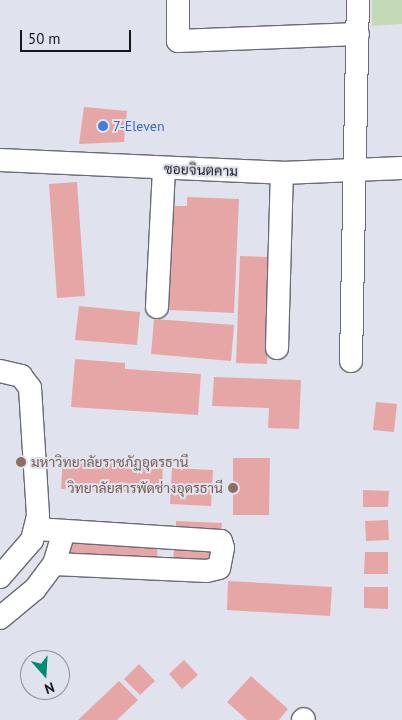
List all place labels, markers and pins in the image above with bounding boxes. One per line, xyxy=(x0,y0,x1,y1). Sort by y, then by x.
place label: 7-Eleven xyxy=(113,118,165,134)
marker: 7-Eleven xyxy=(97,120,109,132)
place label: มหาวิทยาลัยราชภัฏอุดรธานี xyxy=(31,454,188,470)
marker: มหาวิทยาลัยราชภัฏอุดรธานี xyxy=(15,456,27,468)
place label: วิทยาลัยสารพัดช่างอุดรธานี xyxy=(67,480,223,496)
marker: วิทยาลัยสารพัดช่างอุดรธานี xyxy=(227,482,239,494)

